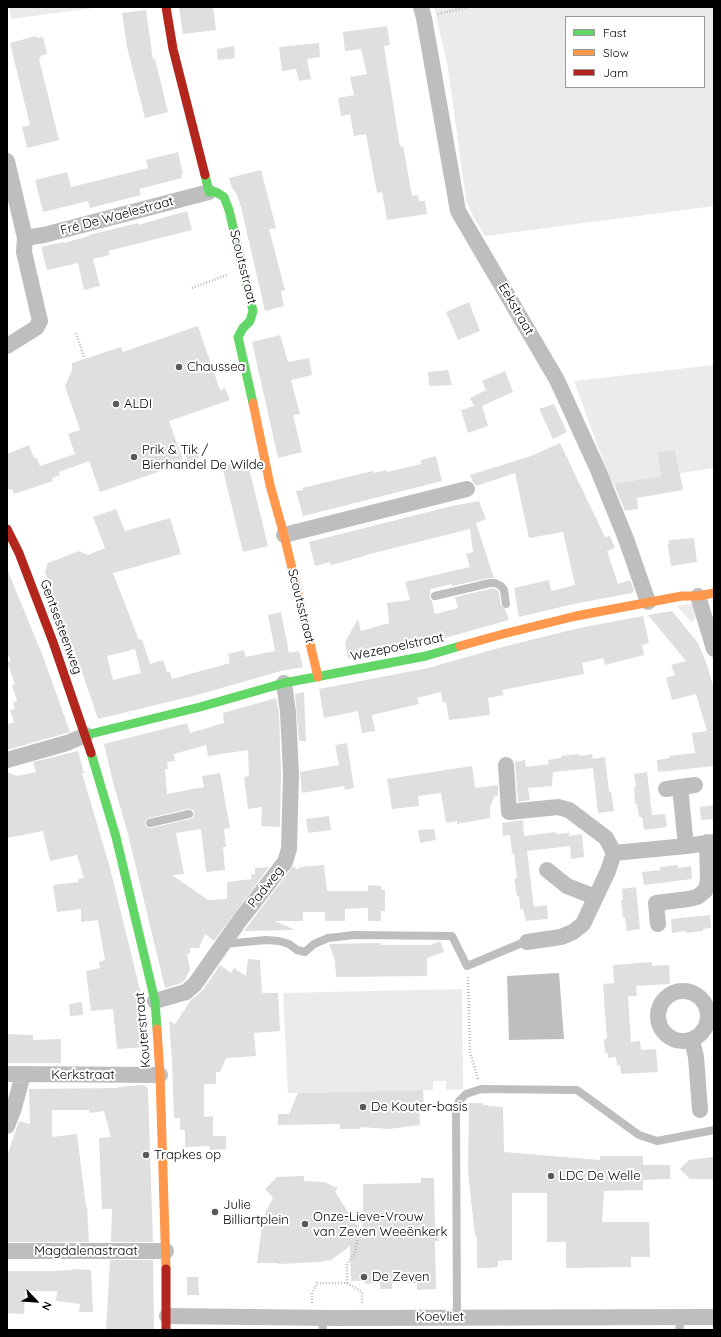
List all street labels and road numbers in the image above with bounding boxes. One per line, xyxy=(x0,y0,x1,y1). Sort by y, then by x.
street label: Fré De Waelestraat xyxy=(59,193,175,239)
street label: Scoutsstraat xyxy=(226,228,260,306)
street label: Eekstraat xyxy=(495,280,537,338)
street label: Scoutsstraat xyxy=(284,567,318,645)
street label: Gentsesteenweg xyxy=(37,577,85,677)
street label: Wezepoelstraat xyxy=(349,630,445,664)
street label: Padweg xyxy=(245,863,287,911)
street label: Kouterstraat xyxy=(132,991,154,1069)
street label: Kerkstraat xyxy=(51,1067,115,1083)
street label: Magdalenastraat xyxy=(34,1243,138,1259)
street label: Koevliet xyxy=(416,1309,464,1325)

